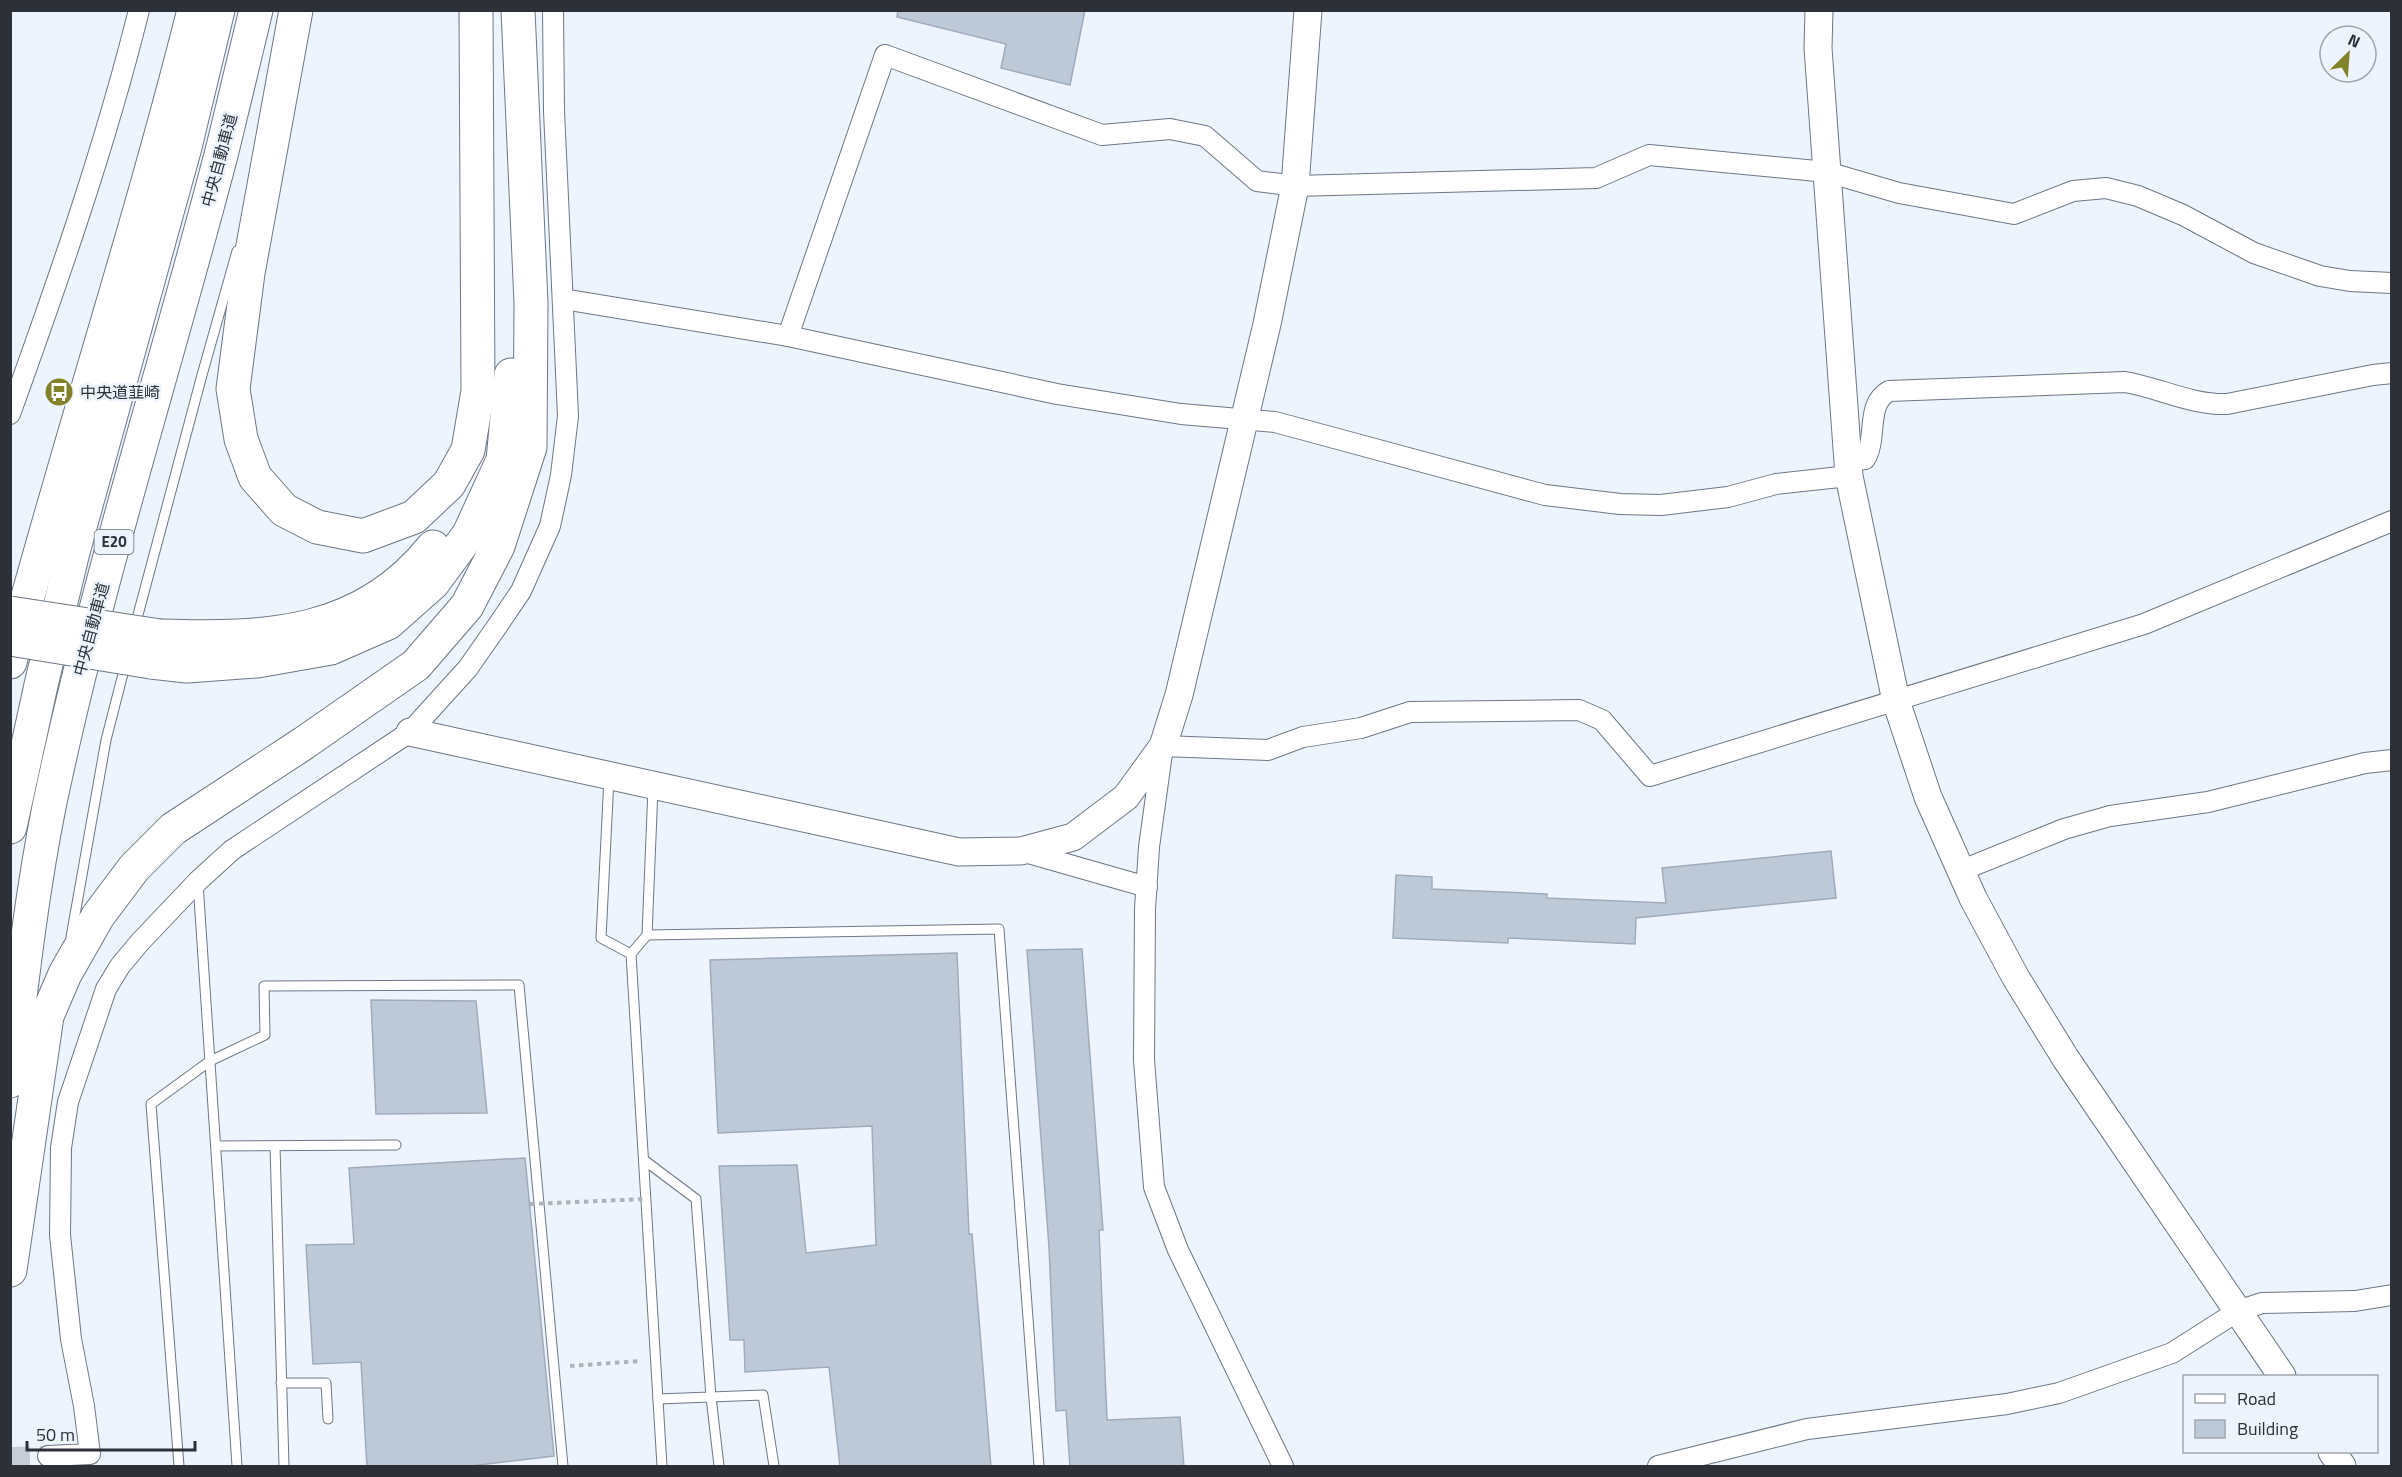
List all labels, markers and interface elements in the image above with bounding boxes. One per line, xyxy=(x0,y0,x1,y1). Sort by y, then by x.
north arrow xyxy=(2318,24,2378,84)
text: N xyxy=(2344,27,2364,54)
street label: 中央自動車道 xyxy=(195,111,243,209)
bus stop icon: 中央道韮崎 xyxy=(43,376,75,408)
place label: 中央道韮崎 xyxy=(80,380,160,404)
road number: E20 xyxy=(94,530,134,554)
street label: 中央自動車道 xyxy=(67,580,115,678)
legend xyxy=(2183,1375,2378,1453)
text: Road xyxy=(2237,1385,2276,1412)
scale bar xyxy=(27,1414,195,1452)
text: Building xyxy=(2237,1415,2298,1442)
text: 50 m xyxy=(36,1421,75,1448)

